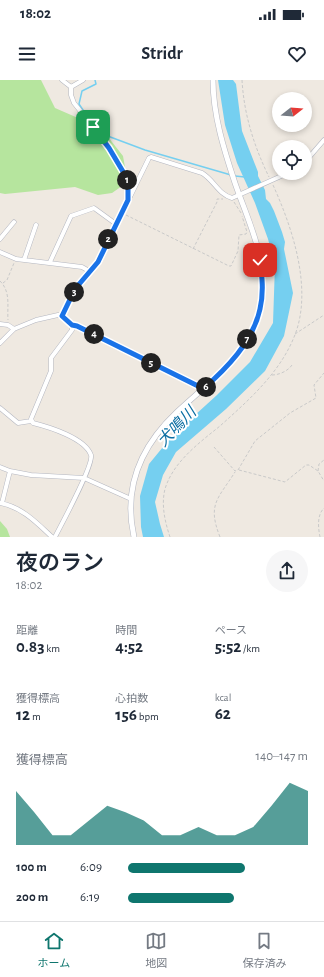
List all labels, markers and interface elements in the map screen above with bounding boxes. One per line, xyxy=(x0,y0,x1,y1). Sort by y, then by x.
text: 18:02 xyxy=(20,6,51,21)
icon: menu xyxy=(16,43,38,65)
icon: heart xyxy=(286,43,308,65)
text: Stridr xyxy=(141,45,183,63)
north arrow xyxy=(272,92,312,132)
map controls xyxy=(272,92,312,180)
pin xyxy=(76,110,110,144)
icon: arrive xyxy=(82,116,104,138)
button: locate xyxy=(272,140,312,180)
pin: 1 xyxy=(117,170,137,190)
text: 1 xyxy=(125,174,129,185)
pin: 2 xyxy=(98,229,118,249)
text: 2 xyxy=(105,233,111,244)
pin xyxy=(243,243,277,277)
icon: check xyxy=(249,249,271,271)
pin: 3 xyxy=(64,282,84,302)
text: 3 xyxy=(72,286,76,297)
pin: 4 xyxy=(84,324,104,344)
text: 4 xyxy=(91,328,97,339)
pin: 7 xyxy=(237,329,257,349)
text: 7 xyxy=(245,333,249,344)
pin: 5 xyxy=(141,353,161,373)
text: 5 xyxy=(149,357,153,368)
pin: 6 xyxy=(196,377,216,397)
text: 6 xyxy=(203,381,209,392)
water label: 犬鳴川 xyxy=(154,402,201,450)
button: share xyxy=(266,550,308,592)
text: 夜のラン xyxy=(16,552,104,574)
text: 18:02 xyxy=(16,579,42,592)
text: 距離 xyxy=(16,625,38,636)
text: 時間 xyxy=(115,625,137,636)
text: ペース xyxy=(215,625,247,636)
text: 0.83 xyxy=(16,638,44,655)
text: 4:52 xyxy=(115,638,143,655)
text: 5:52 xyxy=(215,638,241,655)
text: km xyxy=(44,643,60,654)
text: /km xyxy=(241,643,260,654)
text: kcal xyxy=(215,692,231,703)
text: 獲得標高 xyxy=(16,693,60,704)
text: 心拍数 xyxy=(115,693,148,704)
text: 62 xyxy=(215,705,231,722)
text: 12 xyxy=(16,706,30,723)
text: 156 xyxy=(115,706,137,723)
text: m xyxy=(30,711,41,722)
text: bpm xyxy=(137,711,159,722)
text: 140–147 m xyxy=(256,750,308,763)
text: 獲得標高 xyxy=(16,754,68,767)
text: 100 m xyxy=(16,861,47,874)
text: 6:09 xyxy=(80,861,102,874)
text: 200 m xyxy=(16,891,48,904)
text: 6:19 xyxy=(80,891,100,904)
tab: ホーム xyxy=(38,930,70,970)
tab: 地図 xyxy=(145,930,167,970)
tab: 保存済み xyxy=(242,930,286,970)

